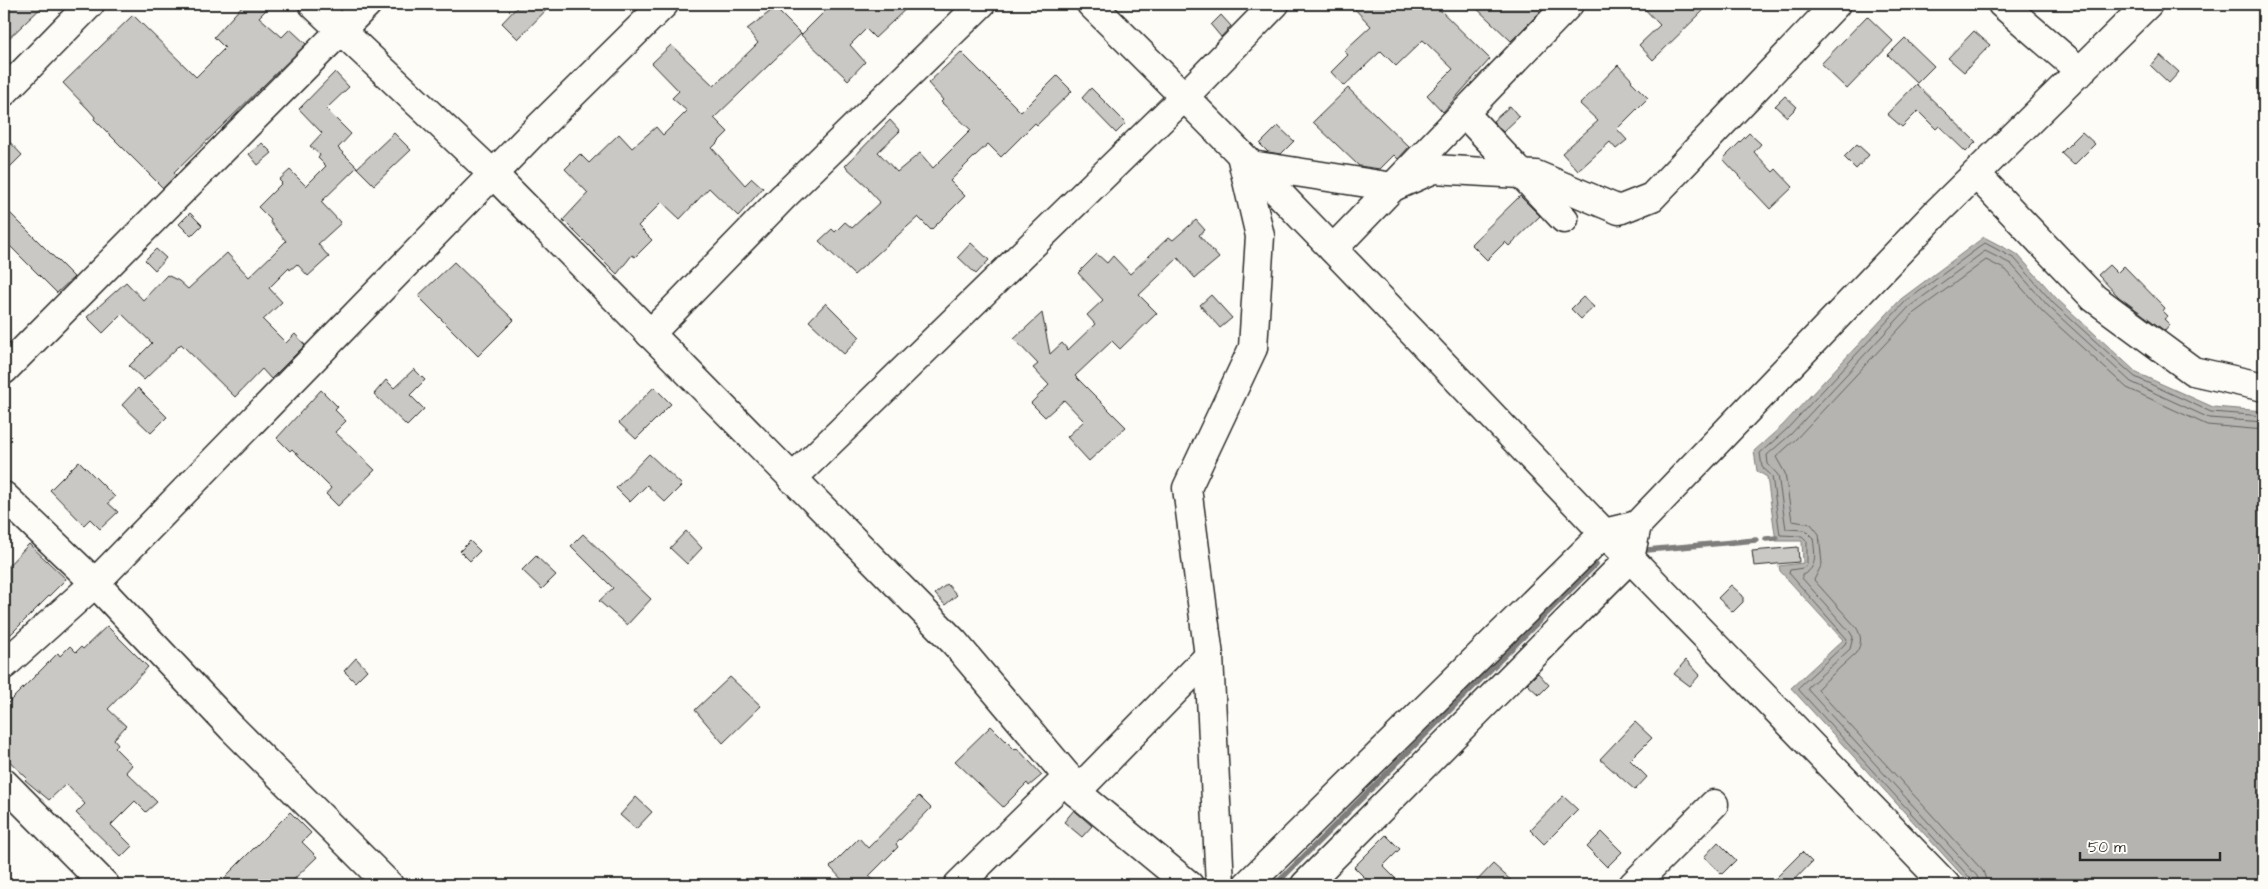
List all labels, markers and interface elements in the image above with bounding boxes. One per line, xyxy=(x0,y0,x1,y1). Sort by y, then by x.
scale bar xyxy=(2080,829,2220,861)
text: 50 m xyxy=(2088,837,2126,858)

